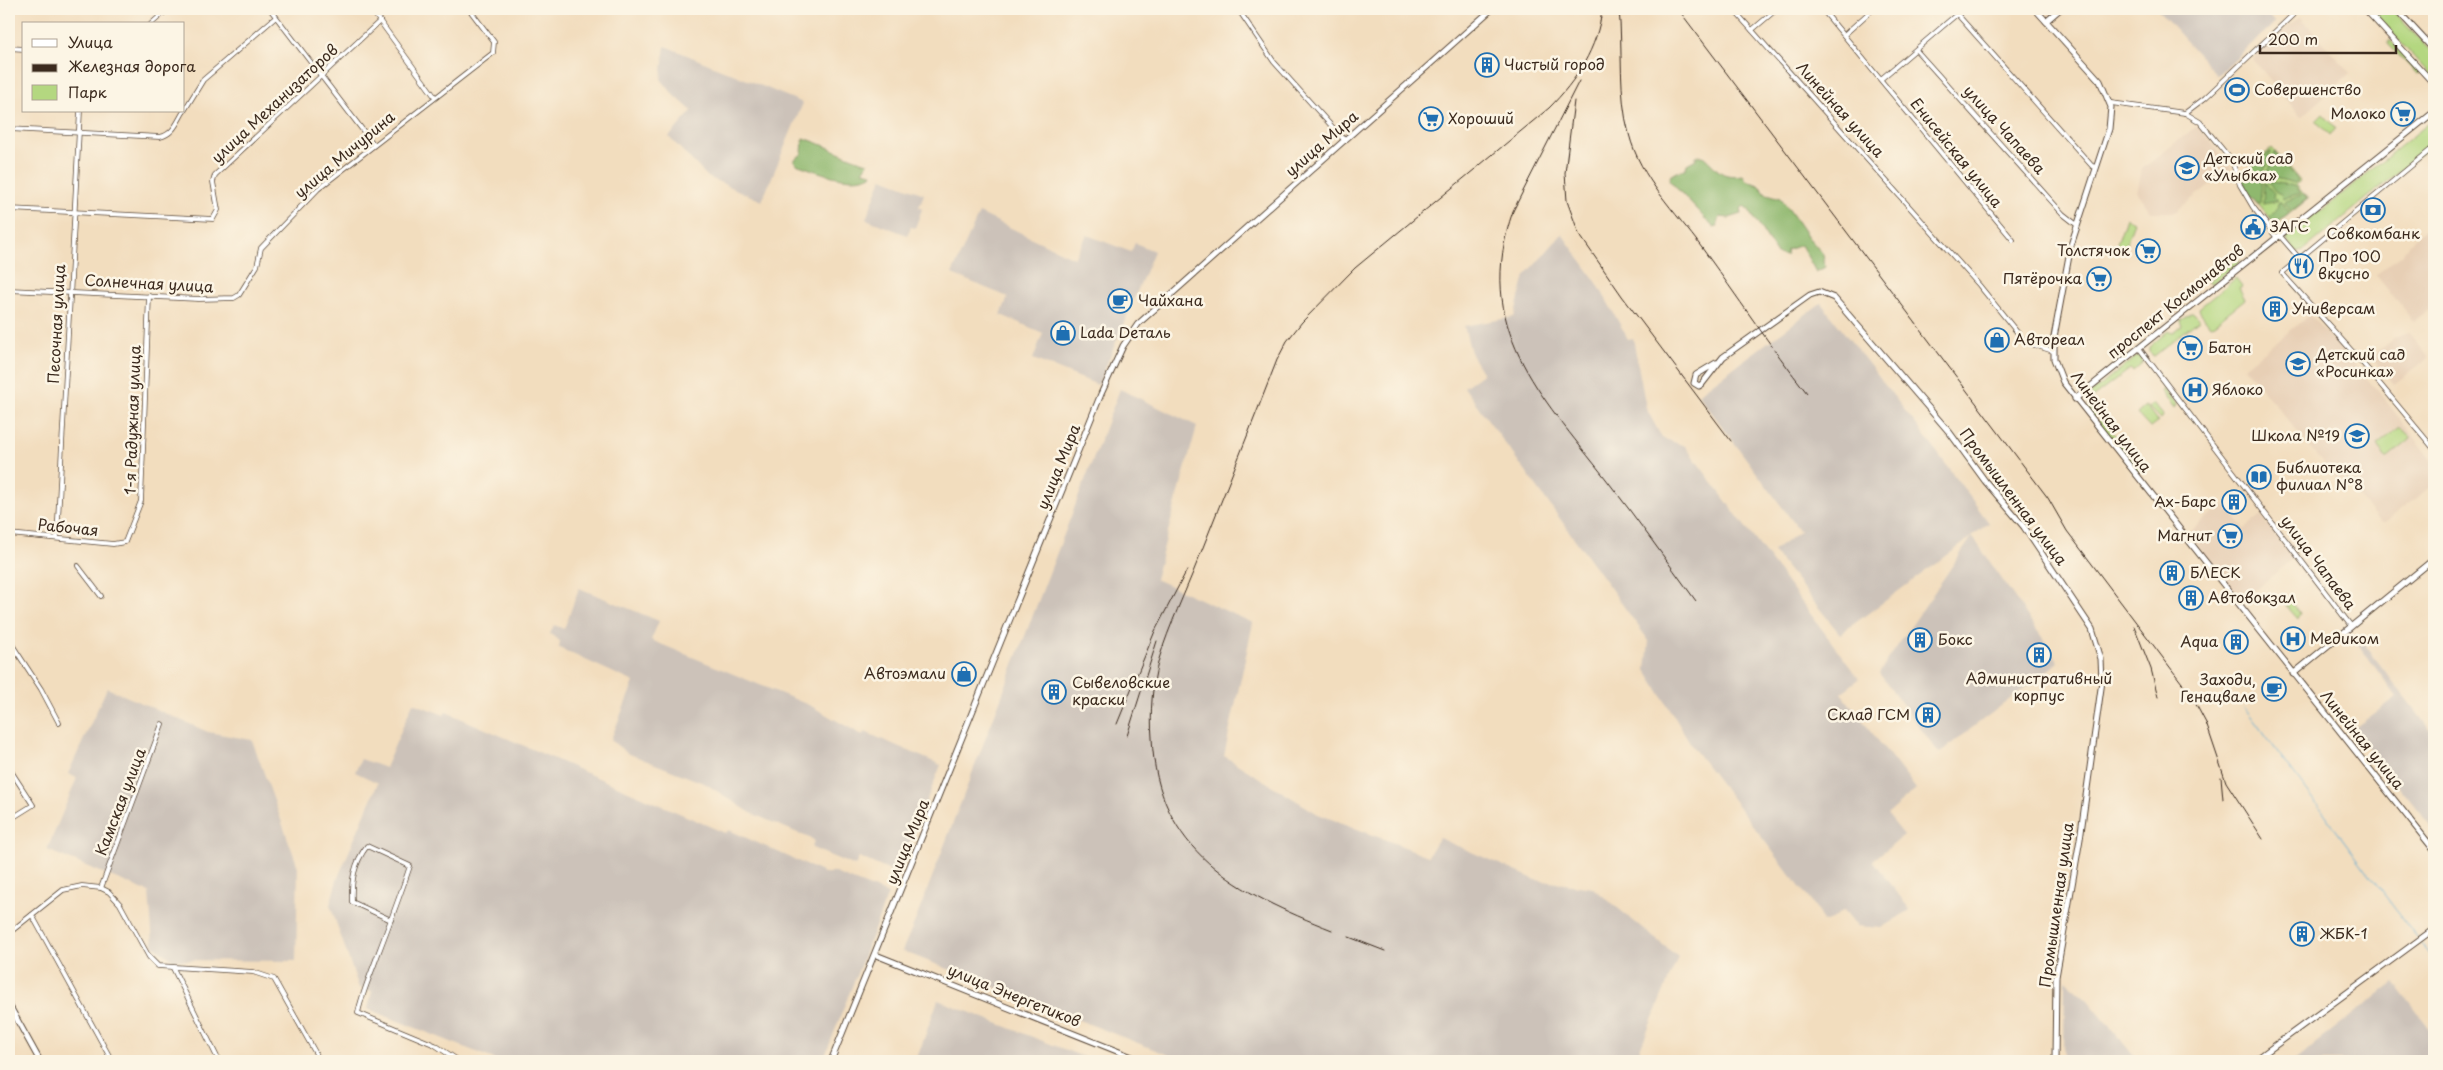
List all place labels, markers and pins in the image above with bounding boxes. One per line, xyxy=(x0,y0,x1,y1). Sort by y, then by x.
building icon: Чистый город xyxy=(1474,52,1500,78)
place label: Чистый город xyxy=(1504,52,1605,75)
sports icon: Совершенство xyxy=(2224,77,2250,103)
place label: Совершенство xyxy=(2254,77,2361,100)
place label: Молоко xyxy=(2331,101,2386,124)
supermarket icon: Молоко xyxy=(2390,101,2416,127)
supermarket icon: Хороший xyxy=(1418,106,1444,132)
place label: Хороший xyxy=(1448,106,1514,129)
place label: Детский сад «Улыбка» xyxy=(2203,146,2293,186)
school or university icon: Детский сад «Улыбка» xyxy=(2174,155,2200,181)
bank icon: Совкомбанк xyxy=(2360,197,2386,223)
public building icon: ЗАГС xyxy=(2240,214,2266,240)
place label: ЗАГС xyxy=(2269,214,2309,237)
place label: Совкомбанк xyxy=(2326,221,2420,244)
place label: Толстячок xyxy=(2057,238,2130,261)
supermarket icon: Толстячок xyxy=(2135,238,2161,264)
place label: Про 100 вкусно xyxy=(2318,244,2381,284)
restaurant icon: Про 100 вкусно xyxy=(2288,253,2314,279)
place label: Пятёрочка xyxy=(2003,266,2083,289)
supermarket icon: Пятёрочка xyxy=(2086,266,2112,292)
cafe icon: Чайхана xyxy=(1107,288,1133,314)
place label: Чайхана xyxy=(1138,288,1204,311)
building icon: Универсам xyxy=(2262,296,2288,322)
place label: Универсам xyxy=(2292,296,2376,319)
shop icon: Lada Dеталь xyxy=(1050,320,1076,346)
place label: Lada Dеталь xyxy=(1080,320,1171,343)
shop icon: Автореал xyxy=(1984,327,2010,353)
place label: Автореал xyxy=(2014,327,2085,350)
supermarket icon: Батон xyxy=(2177,335,2203,361)
place label: Батон xyxy=(2208,335,2252,358)
place label: Детский сад «Росинка» xyxy=(2315,342,2405,382)
school or university icon: Детский сад «Росинка» xyxy=(2285,351,2311,377)
hospital icon: Яблоко xyxy=(2182,377,2208,403)
place label: Яблоко xyxy=(2212,377,2263,400)
place label: Школа №19 xyxy=(2251,423,2340,446)
school or university icon: Школа №19 xyxy=(2344,423,2370,449)
place label: Библиотека филиал N°8 xyxy=(2276,455,2363,495)
library icon: Библиотека филиал N°8 xyxy=(2246,464,2272,490)
place label: Ах-Барс xyxy=(2154,489,2216,512)
building icon: Ах-Барс xyxy=(2221,489,2247,515)
place label: Магнит xyxy=(2157,523,2213,546)
supermarket icon: Магнит xyxy=(2217,523,2243,549)
building icon: БЛЕСК xyxy=(2159,560,2185,586)
place label: БЛЕСК xyxy=(2190,560,2241,583)
building icon: Автовокзал xyxy=(2178,585,2204,611)
place label: Автовокзал xyxy=(2208,585,2296,608)
hospital icon: Медиком xyxy=(2280,626,2306,652)
place label: Медиком xyxy=(2310,626,2379,649)
building icon: Бокс xyxy=(1907,627,1933,653)
place label: Бокс xyxy=(1938,627,1973,650)
place label: Aqua xyxy=(2180,629,2219,652)
building icon: Aqua xyxy=(2223,629,2249,655)
building icon: Административный корпус xyxy=(2026,642,2052,668)
place label: Автоэмали xyxy=(864,661,946,684)
shop icon: Автоэмали xyxy=(951,661,977,687)
place label: Административный корпус xyxy=(1966,666,2112,706)
place label: Заходи, Генацвале xyxy=(2180,667,2256,707)
place label: Сывеловские краски xyxy=(1072,670,1170,710)
cafe icon: Заходи, Генацвале xyxy=(2261,676,2287,702)
building icon: Сывеловские краски xyxy=(1041,679,1067,705)
place label: Склад ГСМ xyxy=(1827,702,1910,725)
building icon: Склад ГСМ xyxy=(1915,702,1941,728)
building icon: ЖБК-1 xyxy=(2289,921,2315,947)
place label: ЖБК-1 xyxy=(2319,921,2368,944)

